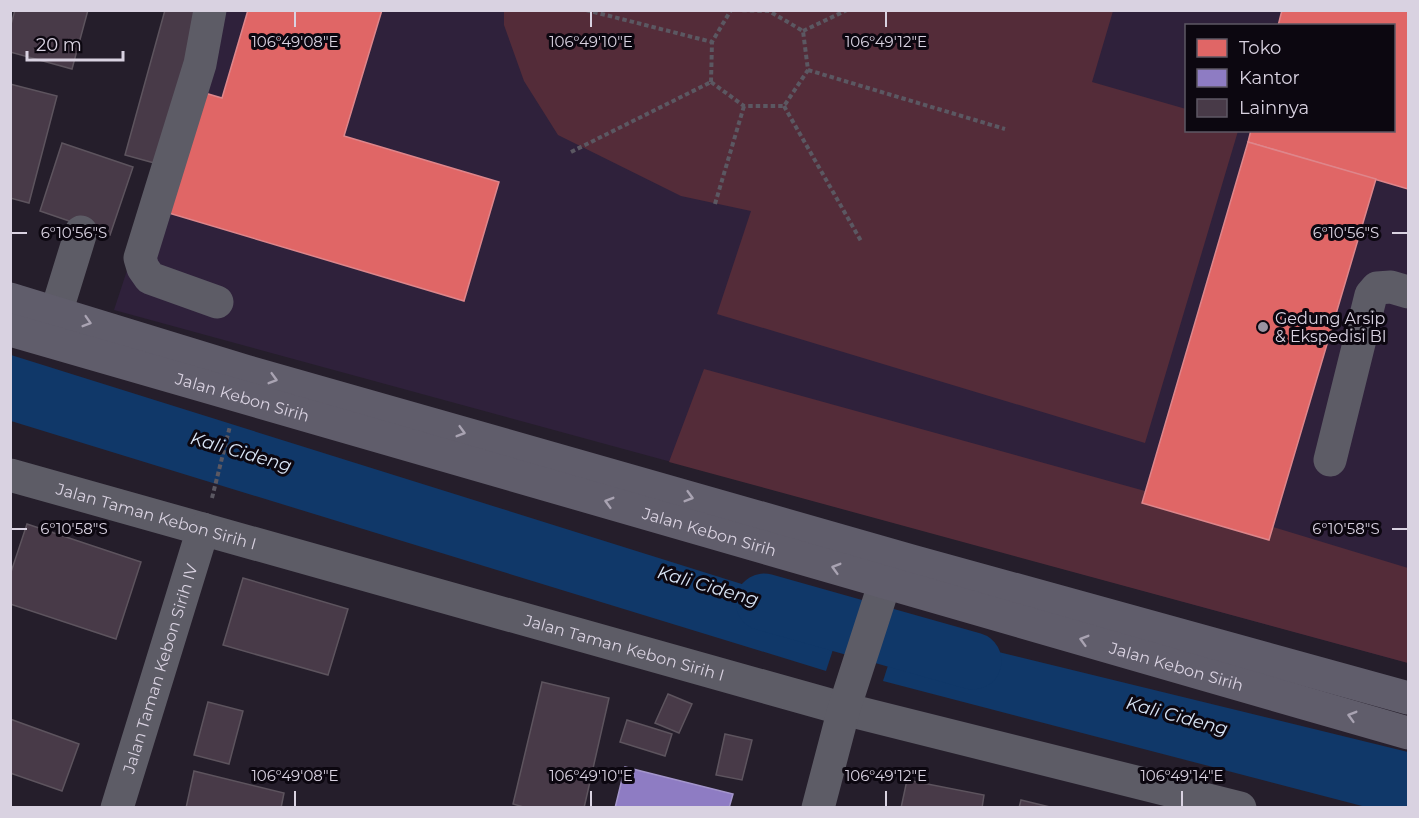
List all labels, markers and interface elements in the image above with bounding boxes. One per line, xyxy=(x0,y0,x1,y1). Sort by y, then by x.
scale bar xyxy=(27,24,123,62)
legend xyxy=(1185,24,1395,132)
text: 106°49'08"E xyxy=(251,32,339,51)
text: 106°49'10"E xyxy=(549,32,633,51)
text: 106°49'12"E xyxy=(845,32,927,51)
text: 20 m xyxy=(36,34,82,56)
text: Toko xyxy=(1239,37,1281,59)
text: Kantor xyxy=(1239,67,1300,89)
text: Lainnya xyxy=(1239,97,1309,119)
text: 6°10'56"S xyxy=(41,223,107,242)
text: 6°10'56"S xyxy=(1313,223,1379,242)
place label: Gedung Arsip & Ekspedisi BI xyxy=(1275,309,1387,346)
one-way arrow xyxy=(81,315,92,327)
marker: Gedung Arsip & Ekspedisi BI xyxy=(1256,320,1270,334)
street label: Jalan Kebon Sirih xyxy=(172,368,312,425)
one-way arrow xyxy=(267,372,278,384)
one-way arrow xyxy=(455,425,466,437)
water label: Kali Cideng xyxy=(188,427,294,477)
street label: Jalan Taman Kebon Sirih I xyxy=(53,479,259,553)
one-way arrow xyxy=(683,490,694,502)
one-way arrow xyxy=(604,497,614,509)
street label: Jalan Kebon Sirih xyxy=(639,503,779,560)
text: 6°10'58"S xyxy=(40,519,108,538)
text: 6°10'58"S xyxy=(1312,519,1380,538)
street label: Jalan Taman Kebon Sirih IV xyxy=(119,561,201,776)
water label: Kali Cideng xyxy=(655,561,761,611)
one-way arrow xyxy=(831,563,842,575)
street label: Jalan Taman Kebon Sirih I xyxy=(521,610,727,684)
one-way arrow xyxy=(1079,634,1089,647)
street label: Jalan Kebon Sirih xyxy=(1106,638,1246,695)
water label: Kali Cideng xyxy=(1124,692,1230,740)
one-way arrow xyxy=(1347,711,1357,724)
text: 106°49'08"E xyxy=(251,766,339,785)
text: 106°49'10"E xyxy=(549,766,633,785)
text: 106°49'12"E xyxy=(845,766,927,785)
text: 106°49'14"E xyxy=(1140,766,1224,785)

